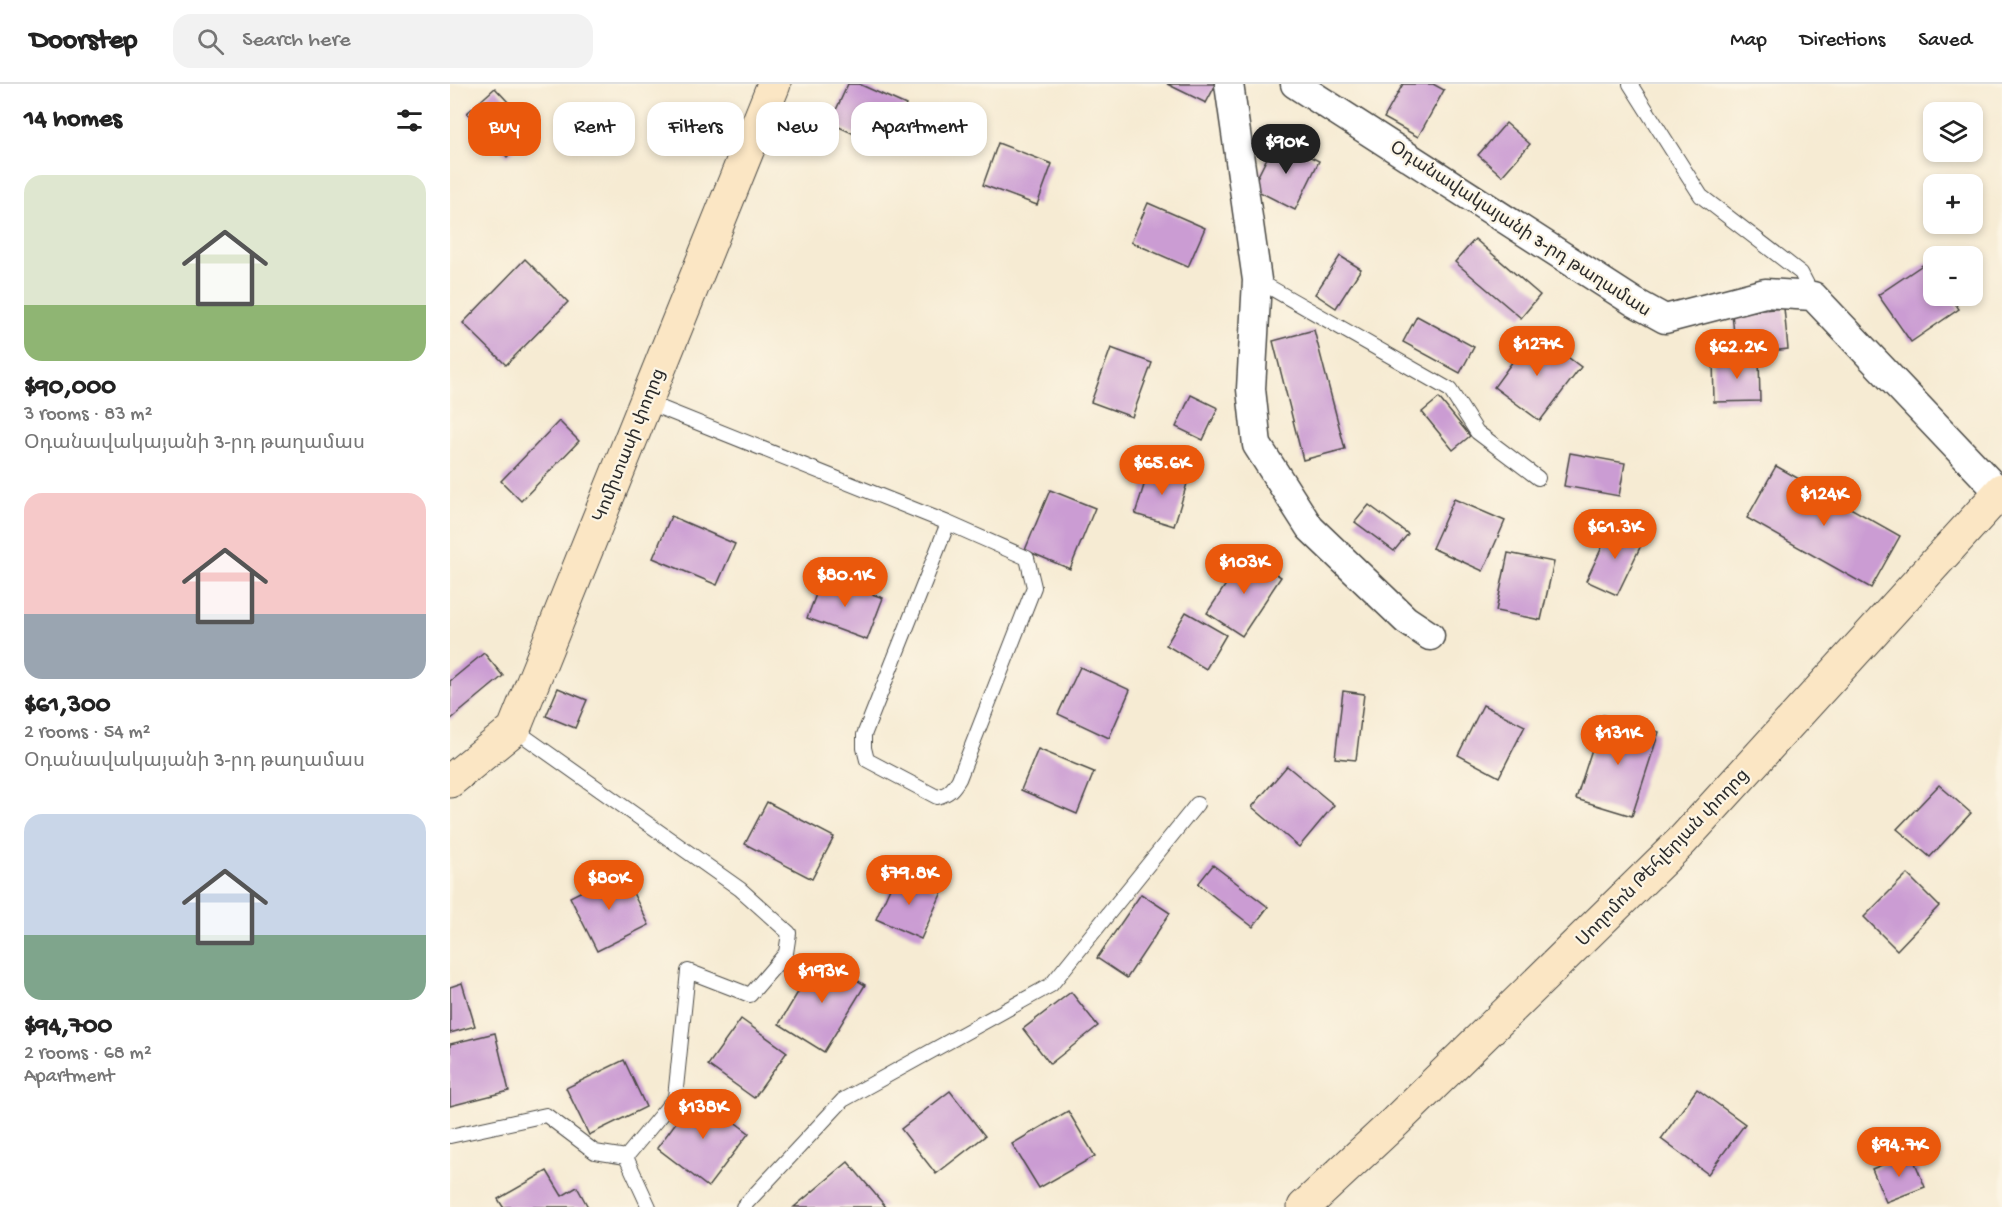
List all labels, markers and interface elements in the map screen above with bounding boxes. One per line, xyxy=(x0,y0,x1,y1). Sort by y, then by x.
search box xyxy=(173,14,593,68)
text: Doorstep xyxy=(30,25,137,58)
icon: search xyxy=(194,25,227,58)
text: Search here xyxy=(242,28,351,54)
text: Map xyxy=(1730,29,1767,54)
text: Directions xyxy=(1800,29,1885,54)
text: Saved xyxy=(1918,29,1972,54)
chip: Buy xyxy=(468,102,541,156)
chip: Rent xyxy=(553,102,635,156)
chip: Filters xyxy=(647,102,744,156)
chip: New xyxy=(756,102,839,156)
chip: Apartment xyxy=(851,102,987,156)
map controls xyxy=(1923,102,1983,306)
button: layers xyxy=(1923,102,1983,162)
icon: filters xyxy=(393,104,426,137)
text: 14 homes xyxy=(24,105,122,136)
pin: $90K xyxy=(1250,124,1322,175)
text: $90K xyxy=(1265,132,1307,155)
street label: Օդանավակայանի 3-րդ թաղամաս xyxy=(1385,138,1654,322)
button: + xyxy=(1923,174,1983,234)
icon: home xyxy=(171,214,279,322)
button: − xyxy=(1923,246,1983,306)
pin: $127K xyxy=(1495,326,1579,377)
pin: $62.2K xyxy=(1688,329,1786,380)
text: $127K xyxy=(1513,334,1561,357)
text: $62.2K xyxy=(1709,337,1765,360)
street label: Կոմիտասի փողոց xyxy=(590,366,671,526)
text: $90,000 xyxy=(24,373,116,404)
text: 3 rooms · 83 m² xyxy=(24,404,152,427)
text: Օդանավակայանի 3-րդ թաղամաս xyxy=(24,433,365,456)
pin: $65.6K xyxy=(1113,445,1211,496)
text: $65.6K xyxy=(1133,453,1191,476)
pin: $124K xyxy=(1782,476,1866,527)
text: $124K xyxy=(1800,484,1848,507)
pin: $61.3K xyxy=(1566,509,1664,560)
text: $61.3K xyxy=(1588,517,1642,540)
icon: home xyxy=(171,532,279,640)
pin: $103K xyxy=(1202,544,1286,595)
text: $103K xyxy=(1219,552,1269,575)
pin: $80.1K xyxy=(796,557,894,608)
text: $80.1K xyxy=(817,565,873,588)
text: $61,300 xyxy=(24,691,111,722)
pin: $131K xyxy=(1576,715,1660,766)
text: 2 rooms · 54 m² xyxy=(24,722,151,745)
text: $131K xyxy=(1595,723,1641,746)
text: Օդանավակայանի 3-րդ թաղամաս xyxy=(24,751,365,774)
street label: Սողոմոն Թեհլերյան փողոց xyxy=(1573,765,1754,952)
icon: home xyxy=(171,853,279,961)
pin: $79.8K xyxy=(860,855,958,906)
pin: $80K xyxy=(573,860,645,911)
text: $79.8K xyxy=(880,863,938,886)
text: $80K xyxy=(588,868,630,891)
pin: $193K xyxy=(780,953,864,1004)
text: $193K xyxy=(798,961,846,984)
text: $94,700 xyxy=(24,1012,112,1043)
text: 2 rooms · 68 m² xyxy=(24,1043,152,1066)
text: Apartment xyxy=(24,1066,114,1089)
pin: $138K xyxy=(661,1089,745,1140)
text: $138K xyxy=(678,1097,728,1120)
pin: $94.7K xyxy=(1850,1127,1948,1178)
text: $94.7K xyxy=(1871,1135,1927,1158)

